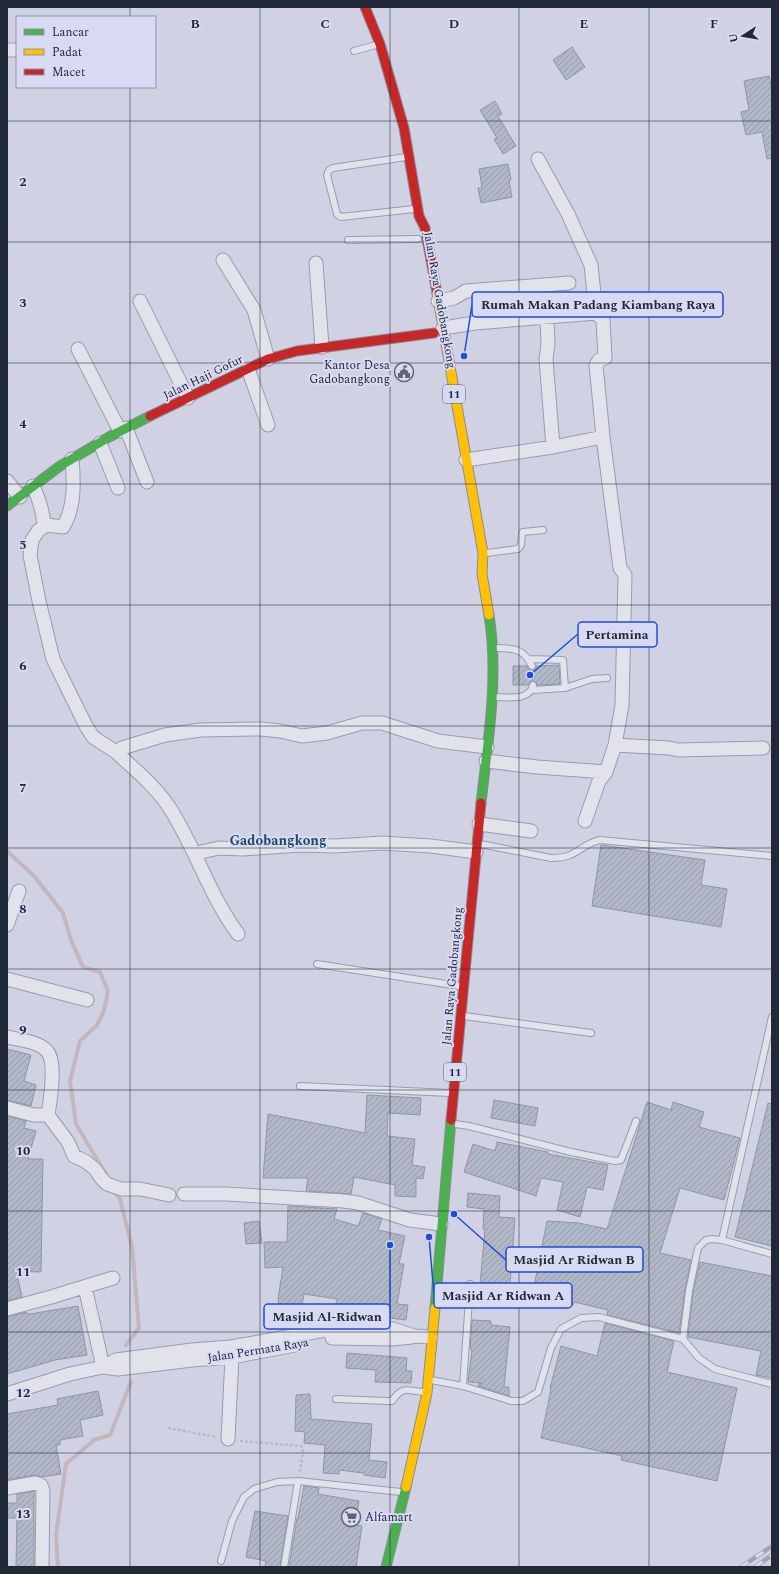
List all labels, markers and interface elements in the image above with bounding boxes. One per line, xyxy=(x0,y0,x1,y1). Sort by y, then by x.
text: B xyxy=(190,14,200,34)
text: C xyxy=(320,14,330,34)
text: D xyxy=(449,14,459,34)
text: E xyxy=(580,14,589,34)
text: F xyxy=(710,14,718,34)
legend xyxy=(16,16,156,88)
north arrow xyxy=(723,16,763,56)
text: Lancar xyxy=(52,23,89,42)
text: U xyxy=(724,32,743,44)
text: Padat xyxy=(52,43,82,62)
text: Macet xyxy=(52,63,85,82)
text: 2 xyxy=(19,172,27,192)
street label: Jalan Raya Gadobangkong xyxy=(418,230,461,370)
callout: Rumah Makan Padang Kiambang Raya xyxy=(472,292,723,317)
text: 3 xyxy=(19,293,27,313)
text: Rumah Makan Padang Kiambang Raya xyxy=(481,295,715,315)
street label: Jalan Haji Gofur xyxy=(160,350,247,405)
place label: Kantor Desa Gadobangkong xyxy=(309,356,390,389)
public building icon: Kantor Desa Gadobangkong xyxy=(393,361,415,383)
road number: 11 xyxy=(443,385,465,403)
text: 4 xyxy=(19,414,27,434)
text: 5 xyxy=(19,535,27,555)
callout: Pertamina xyxy=(578,622,657,647)
text: Pertamina xyxy=(585,625,649,645)
text: 6 xyxy=(19,656,27,676)
text: 7 xyxy=(19,778,27,798)
district label: Gadobangkong xyxy=(229,830,327,851)
text: 8 xyxy=(19,899,27,919)
street label: Jalan Raya Gadobangkong xyxy=(437,906,468,1046)
text: 9 xyxy=(19,1020,27,1040)
road number: 11 xyxy=(444,1063,466,1081)
text: 10 xyxy=(16,1141,30,1161)
callout: Masjid Ar Ridwan B xyxy=(506,1247,643,1272)
text: Masjid Ar Ridwan B xyxy=(513,1250,635,1270)
text: 11 xyxy=(16,1262,30,1282)
callout: Masjid Ar Ridwan A xyxy=(434,1283,572,1308)
text: Masjid Ar Ridwan A xyxy=(442,1286,564,1306)
callout: Masjid Al-Ridwan xyxy=(264,1304,390,1329)
text: Masjid Al-Ridwan xyxy=(272,1307,382,1327)
street label: Jalan Permata Raya xyxy=(206,1333,310,1368)
text: 12 xyxy=(16,1383,30,1403)
text: 13 xyxy=(16,1504,30,1524)
supermarket icon: Alfamart xyxy=(340,1506,362,1528)
place label: Alfamart xyxy=(365,1508,413,1527)

